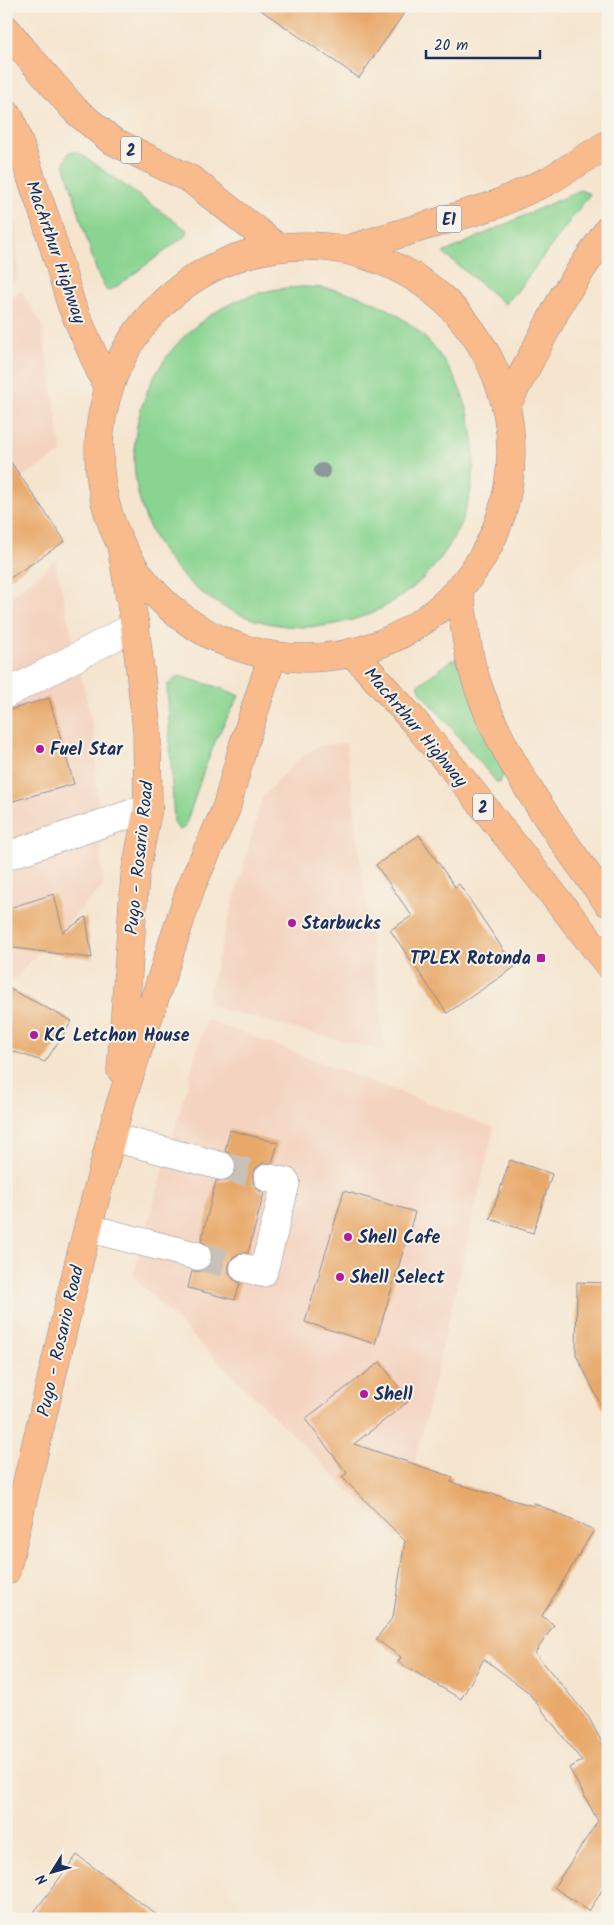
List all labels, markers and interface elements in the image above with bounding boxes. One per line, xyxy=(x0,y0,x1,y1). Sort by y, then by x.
scale bar xyxy=(426,28,540,60)
text: 20 m xyxy=(434,34,468,58)
road number: 2 xyxy=(121,136,141,164)
street label: MacArthur Highway xyxy=(17,177,93,328)
road number: E1 xyxy=(436,205,462,232)
street label: MacArthur Highway xyxy=(356,661,474,795)
place label: Fuel Star xyxy=(50,736,124,765)
marker: Fuel Star xyxy=(34,743,46,755)
street label: Pugo - Rosario Road xyxy=(118,779,163,936)
road number: 2 xyxy=(473,794,493,820)
place label: Starbucks xyxy=(302,910,381,939)
marker: Starbucks xyxy=(286,917,298,929)
place label: TPLEX Rotonda xyxy=(410,945,531,974)
marker: TPLEX Rotonda xyxy=(535,952,547,964)
place label: KC Letchon House xyxy=(44,1022,190,1051)
marker: KC Letchon House xyxy=(28,1029,40,1041)
place label: Shell Cafe xyxy=(358,1224,440,1253)
marker: Shell Cafe xyxy=(342,1231,354,1243)
street label: Pugo - Rosario Road xyxy=(30,1262,93,1420)
place label: Shell Select xyxy=(350,1264,445,1293)
marker: Shell Select xyxy=(334,1271,346,1283)
place label: Shell xyxy=(374,1381,413,1410)
marker: Shell xyxy=(358,1388,370,1400)
north arrow xyxy=(28,1848,78,1898)
text: N xyxy=(31,1869,54,1889)

